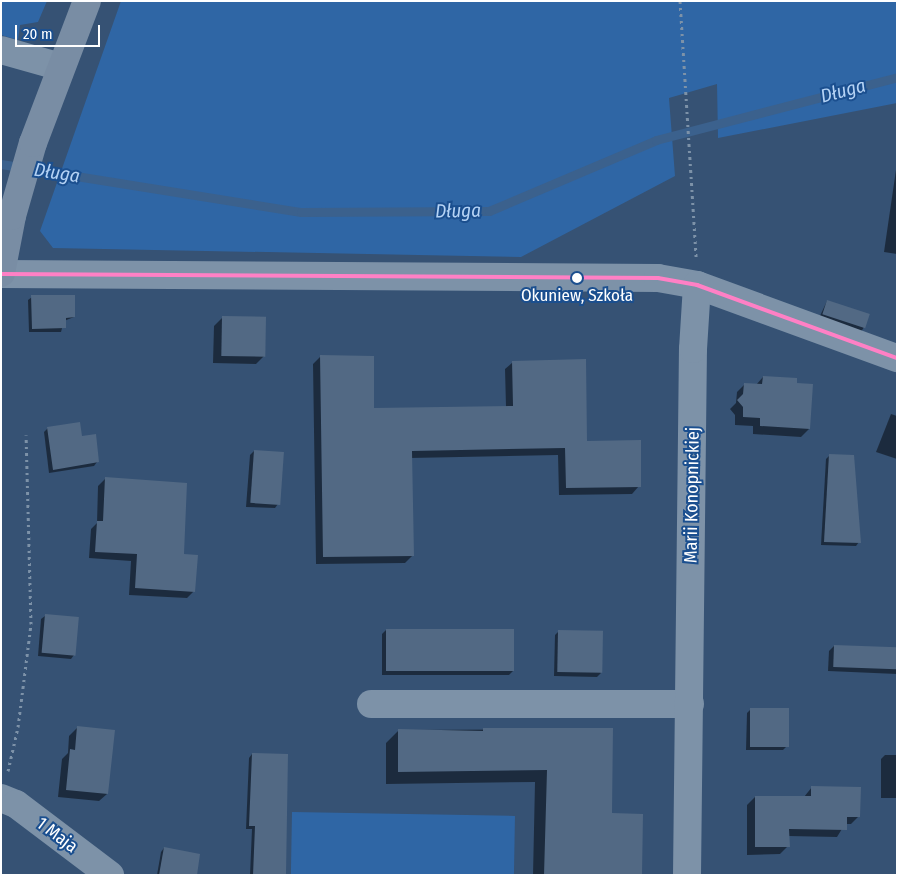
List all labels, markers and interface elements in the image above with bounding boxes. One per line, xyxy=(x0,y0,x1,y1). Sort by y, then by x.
scale bar xyxy=(18,15,102,47)
text: 20 m xyxy=(23,25,53,43)
water label: Długa xyxy=(818,74,868,108)
water label: Długa xyxy=(33,158,81,188)
water label: Długa xyxy=(435,199,481,223)
marker: Okuniew, Szkoła xyxy=(572,273,582,283)
place label: Okuniew, Szkoła xyxy=(521,286,633,306)
street label: Marii Konopnickiej xyxy=(680,427,704,563)
street label: 1 Maja xyxy=(32,813,82,857)

